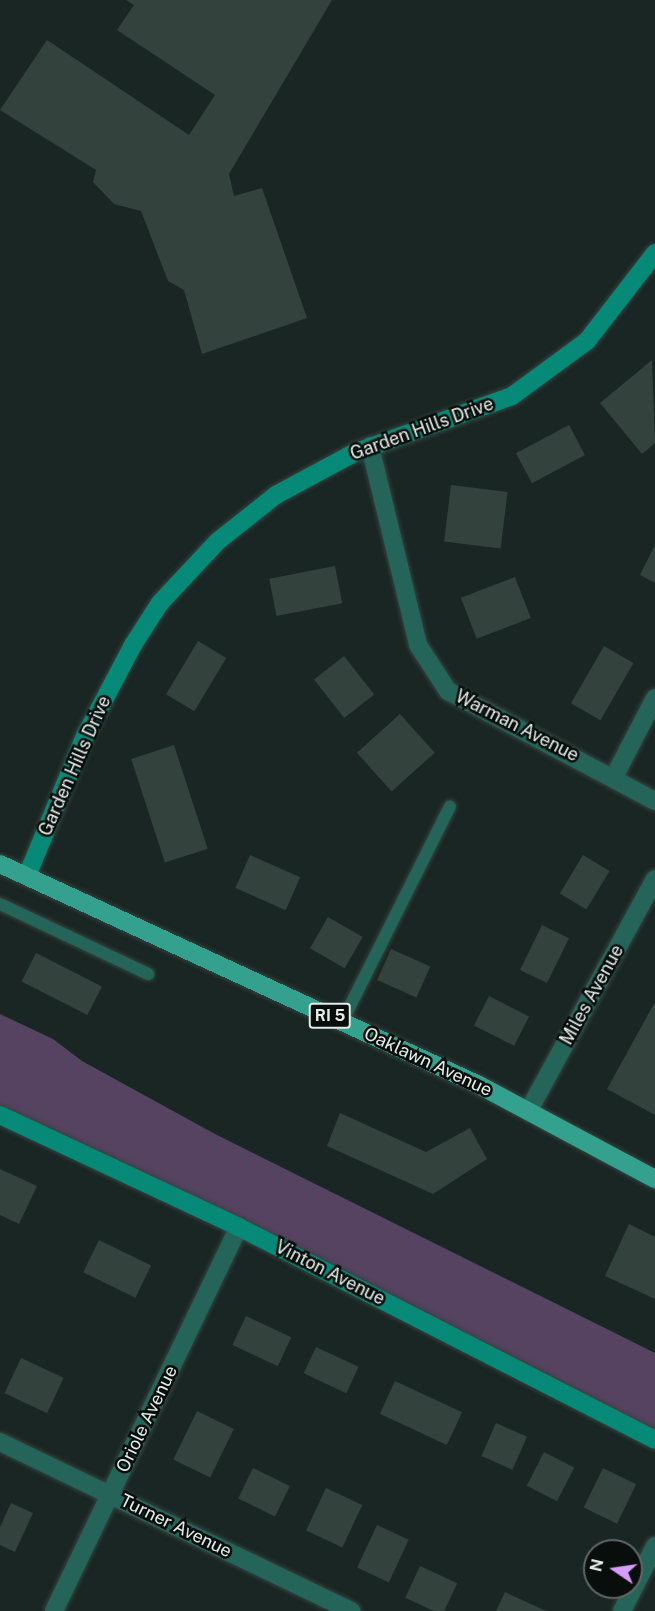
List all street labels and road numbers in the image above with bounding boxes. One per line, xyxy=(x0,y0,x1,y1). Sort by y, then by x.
street label: Garden Hills Drive xyxy=(347,393,497,465)
street label: Warman Avenue xyxy=(452,686,582,766)
street label: Garden Hills Drive xyxy=(34,693,116,839)
street label: Miles Avenue xyxy=(556,941,628,1049)
road number: RI 5 xyxy=(308,1003,352,1029)
street label: Oaklawn Avenue xyxy=(361,1023,495,1101)
street label: Vinton Avenue xyxy=(272,1236,388,1310)
street label: Oriole Avenue xyxy=(112,1362,182,1476)
street label: Turner Avenue xyxy=(117,1490,235,1562)

